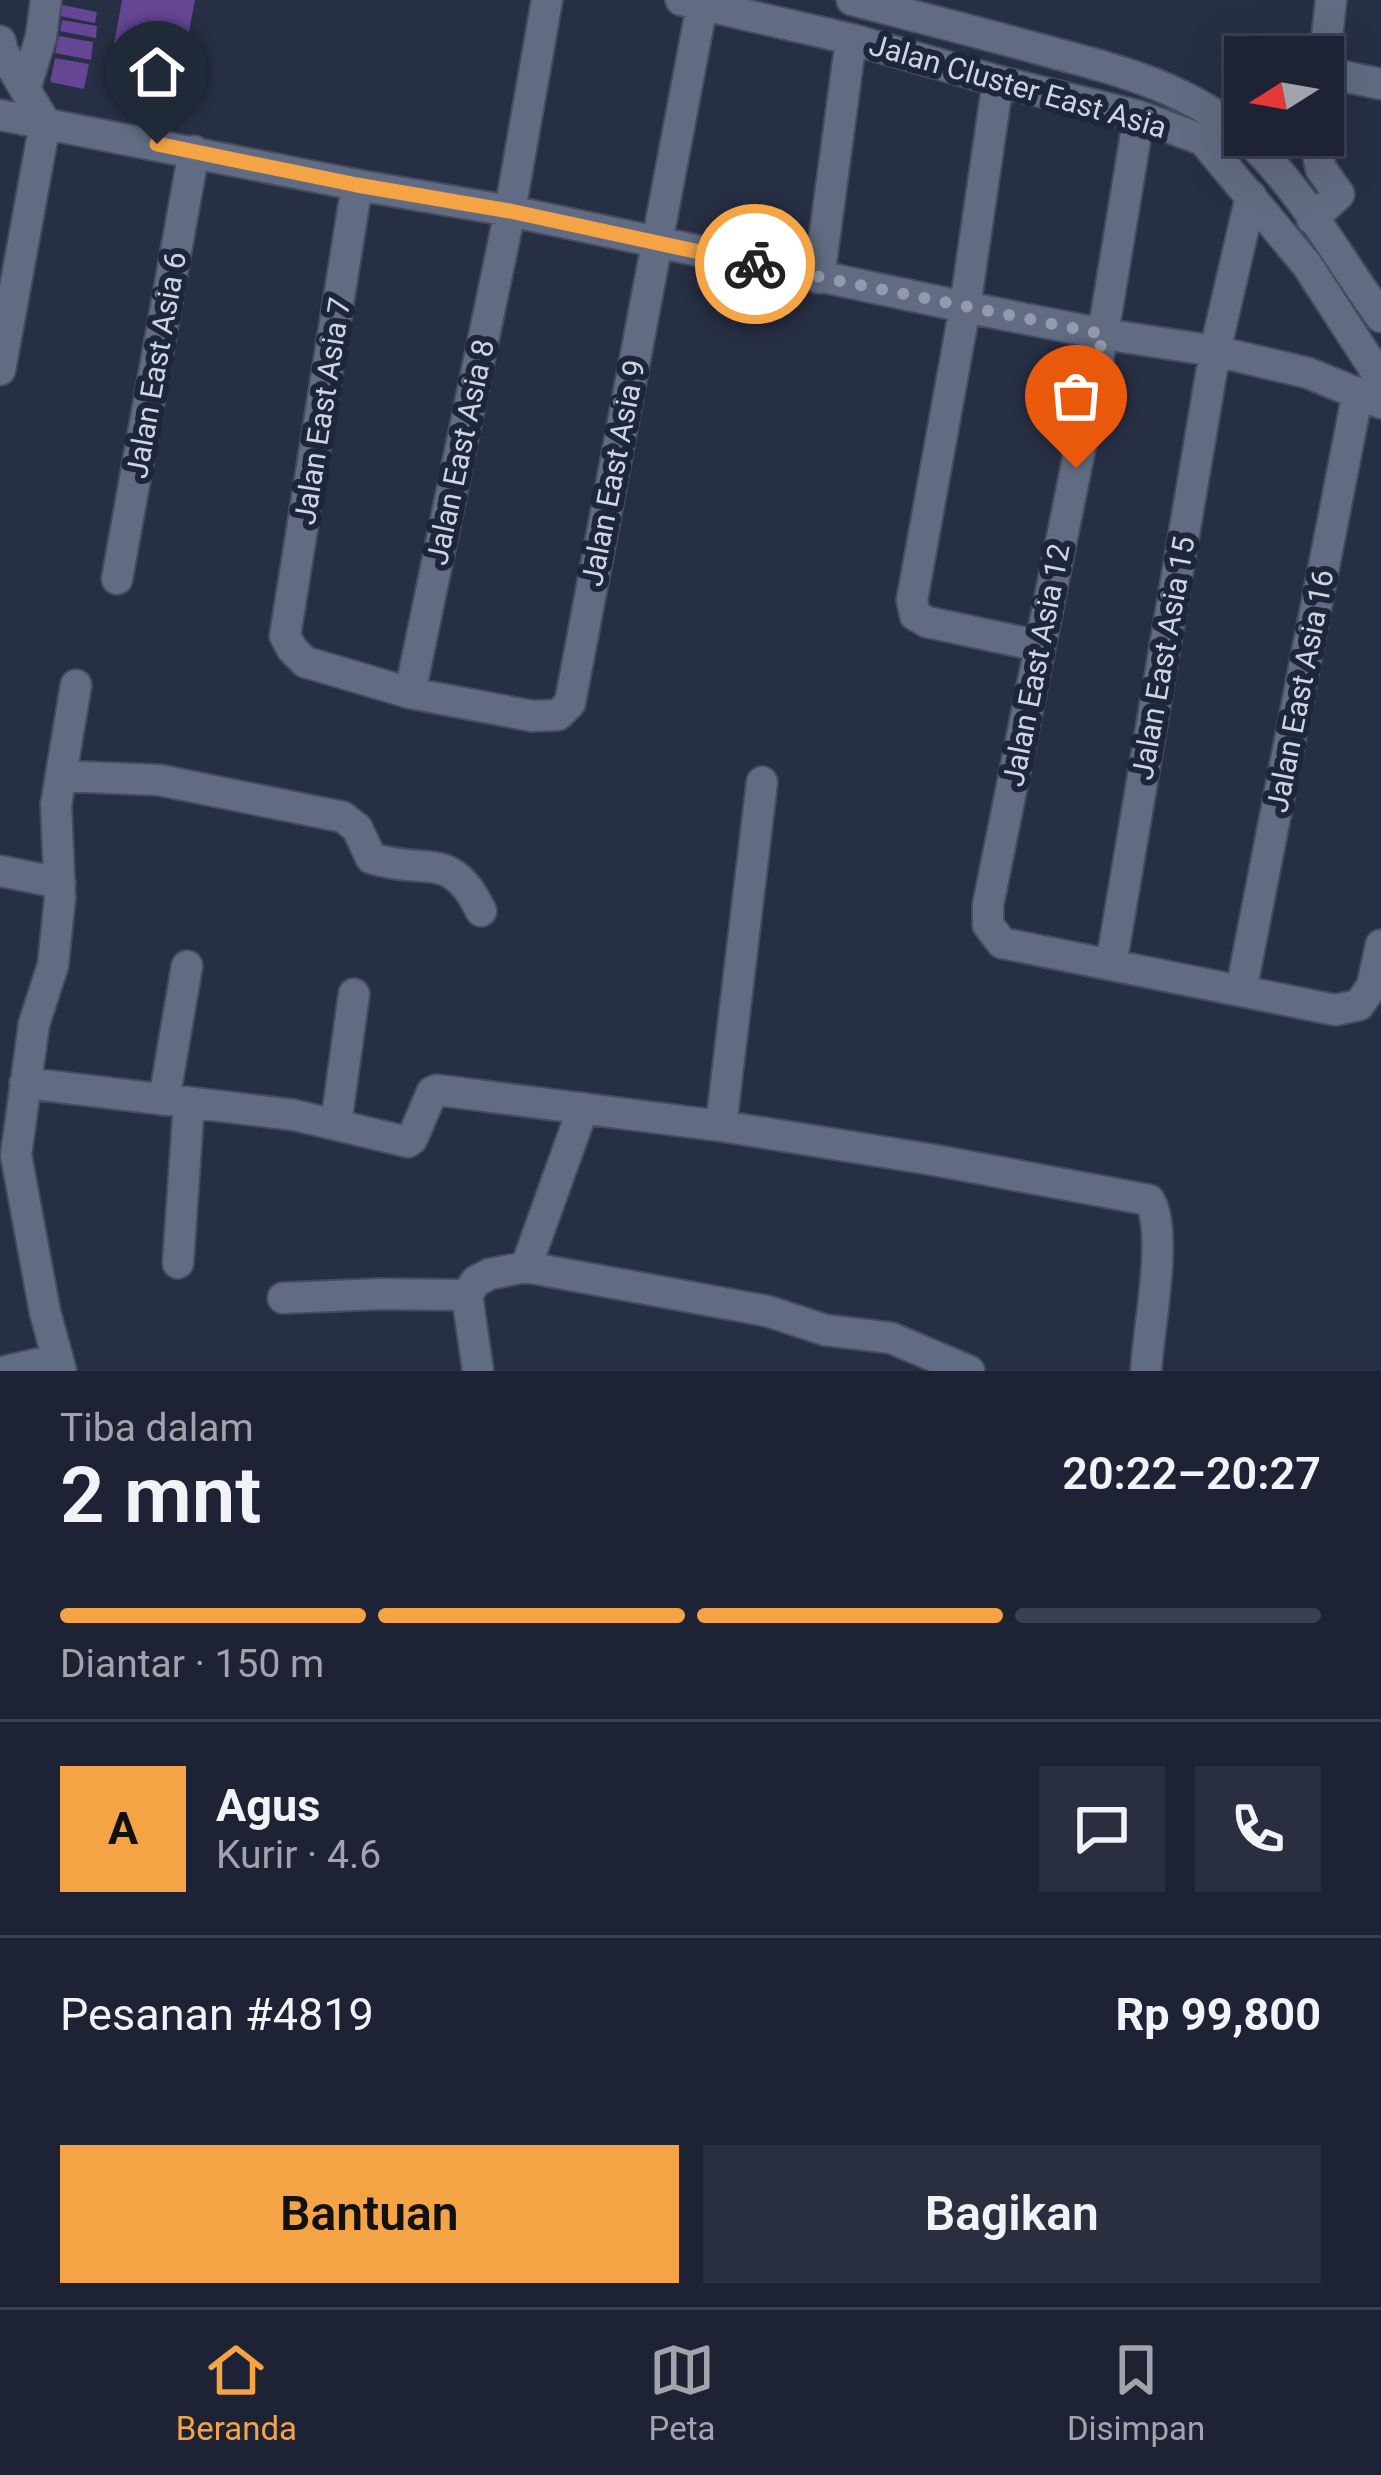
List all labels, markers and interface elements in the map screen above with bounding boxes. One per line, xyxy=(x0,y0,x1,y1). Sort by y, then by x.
pin xyxy=(106,21.0,208,144)
street label: Jalan Cluster East Asia xyxy=(865,27,1171,145)
north arrow xyxy=(1224,36,1344,156)
map controls xyxy=(1224,36,1344,156)
icon: home xyxy=(124,39,190,105)
courier xyxy=(695,204,815,324)
icon: bike xyxy=(722,231,788,297)
street label: Jalan East Asia 6 xyxy=(119,249,193,481)
street label: Jalan East Asia 7 xyxy=(287,295,357,527)
street label: Jalan East Asia 8 xyxy=(419,336,501,568)
pin xyxy=(1025,345,1127,468)
street label: Jalan East Asia 9 xyxy=(574,357,652,589)
icon: bag xyxy=(1043,363,1109,429)
street label: Jalan East Asia 15 xyxy=(1124,534,1202,782)
street label: Jalan East Asia 12 xyxy=(995,541,1077,789)
street label: Jalan East Asia 16 xyxy=(1259,567,1341,815)
text: Tiba dalam xyxy=(60,1405,254,1451)
text: 20:22–20:27 xyxy=(1062,1447,1321,1500)
text: 2 mnt xyxy=(60,1450,261,1541)
text: Diantar · 150 m xyxy=(60,1641,324,1687)
button: chat xyxy=(1039,1766,1165,1892)
button: phone xyxy=(1195,1766,1321,1892)
text: Agus xyxy=(216,1779,320,1832)
text: A xyxy=(108,1802,138,1855)
text: Kurir · 4.6 xyxy=(216,1832,381,1878)
text: Pesanan #4819 xyxy=(60,1988,374,2041)
text: Rp 99,800 xyxy=(1116,1988,1321,2041)
button: Bantuan xyxy=(60,2145,679,2283)
button: Bagikan xyxy=(703,2145,1321,2283)
tab: Beranda xyxy=(176,2337,297,2448)
tab: Peta xyxy=(649,2337,715,2448)
tab: Disimpan xyxy=(1067,2337,1205,2448)

